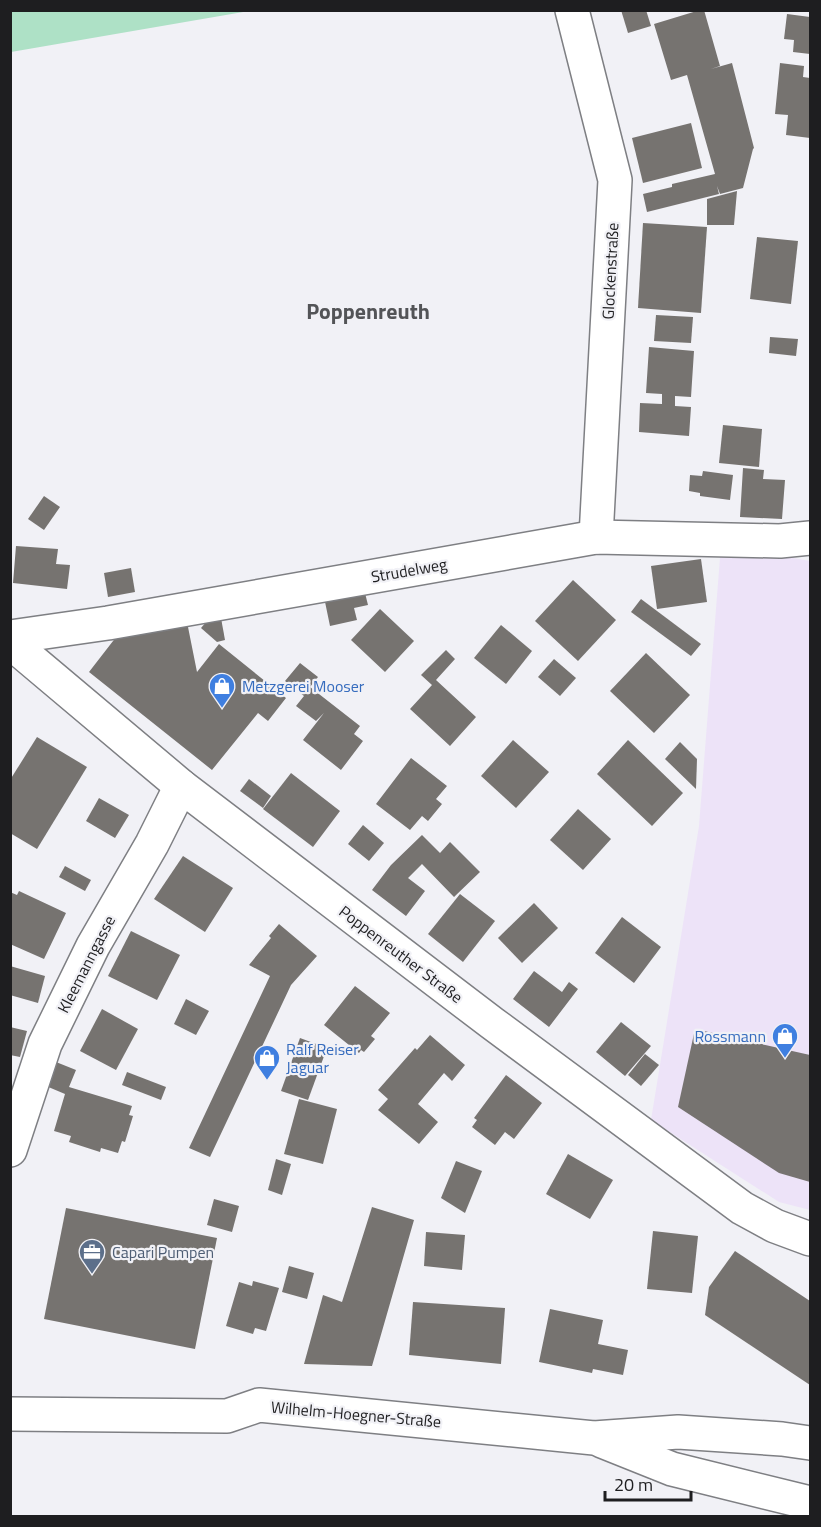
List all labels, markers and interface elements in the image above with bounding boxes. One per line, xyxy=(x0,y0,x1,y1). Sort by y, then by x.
street label: Glockenstraße xyxy=(595,222,625,320)
district label: Poppenreuth xyxy=(306,294,430,328)
street label: Strudelweg xyxy=(369,552,449,588)
shop icon: Metzgerei Mooser xyxy=(207,671,237,709)
place label: Metzgerei Mooser xyxy=(242,674,365,698)
street label: Poppenreuther Straße xyxy=(334,899,468,1009)
street label: Kleemanngasse xyxy=(51,911,121,1017)
shop icon: Rossmann xyxy=(770,1021,800,1059)
place label: Rossmann xyxy=(694,1024,766,1048)
place label: Ralf Reiser Jaguar xyxy=(286,1037,359,1079)
shop icon: Ralf Reiser Jaguar xyxy=(252,1043,282,1081)
office icon: Capari Pumpen xyxy=(77,1237,107,1275)
place label: Capari Pumpen xyxy=(112,1240,214,1264)
street label: Wilhelm-Hoegner-Straße xyxy=(270,1395,442,1433)
scale bar xyxy=(605,1464,690,1502)
text: 20 m xyxy=(614,1471,653,1498)

